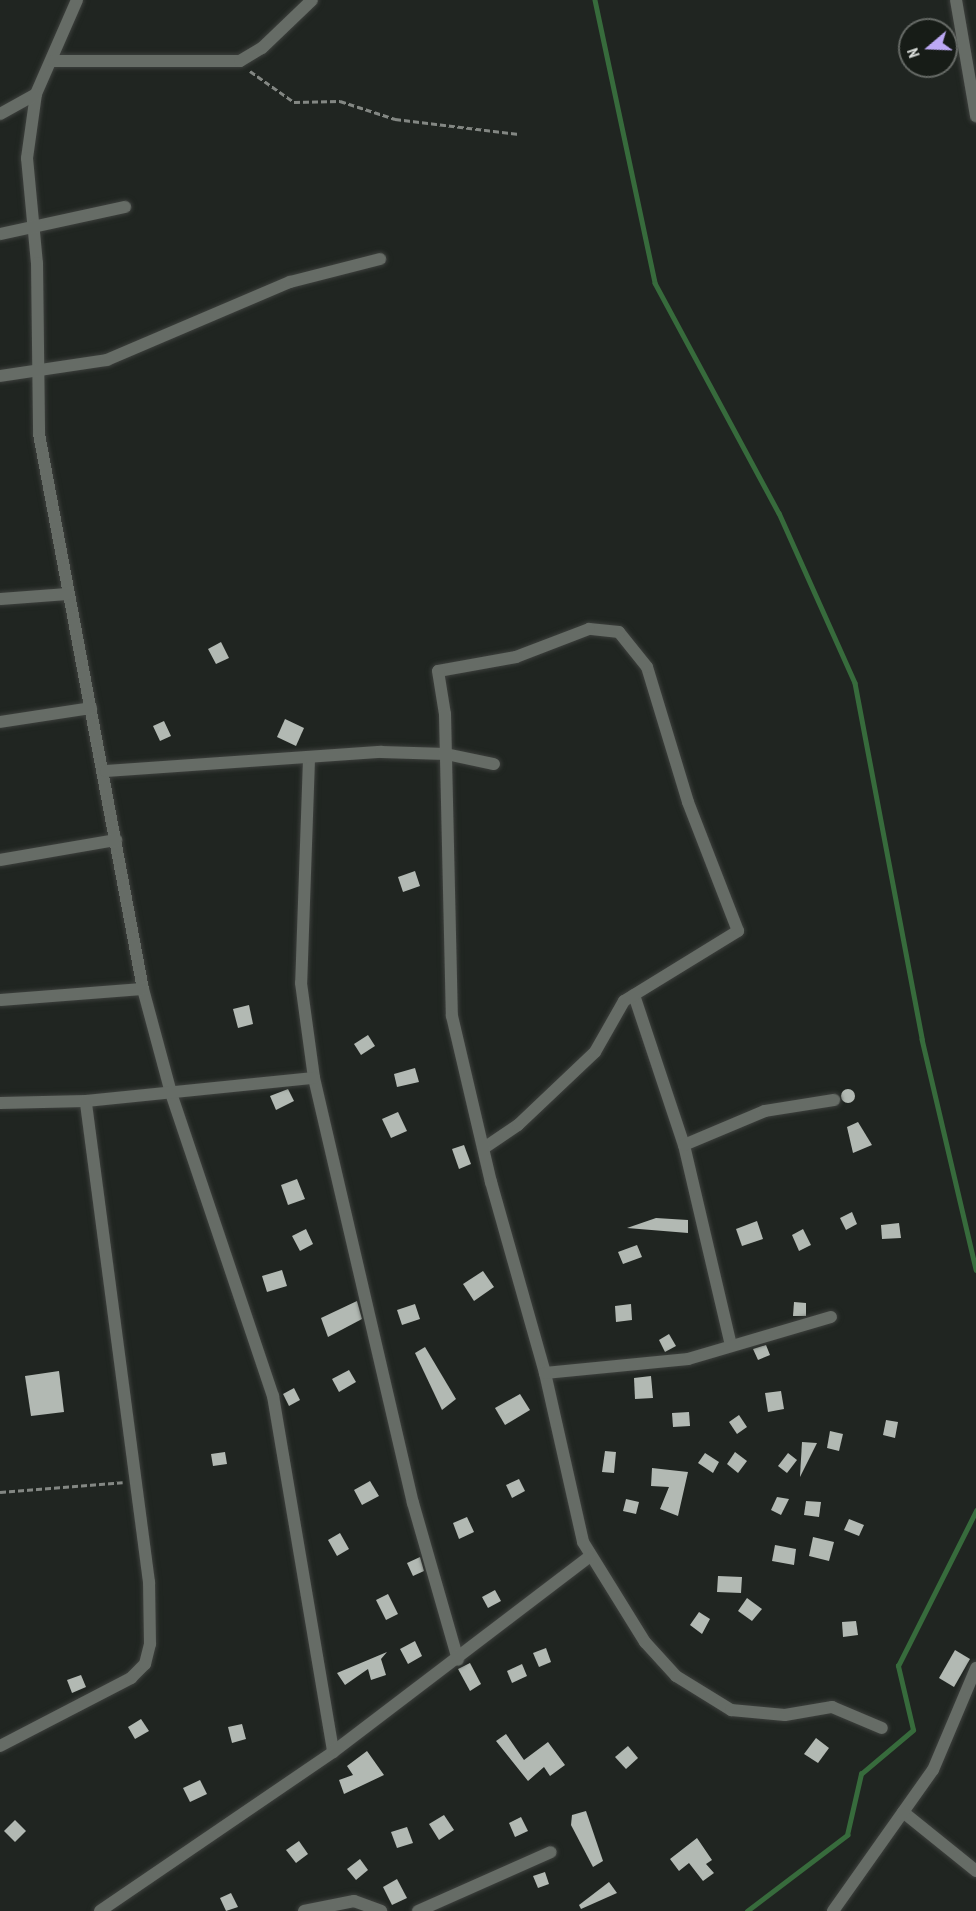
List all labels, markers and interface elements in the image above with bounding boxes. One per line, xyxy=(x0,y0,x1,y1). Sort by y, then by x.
north arrow xyxy=(898,18,958,78)
text: N xyxy=(902,46,924,61)

